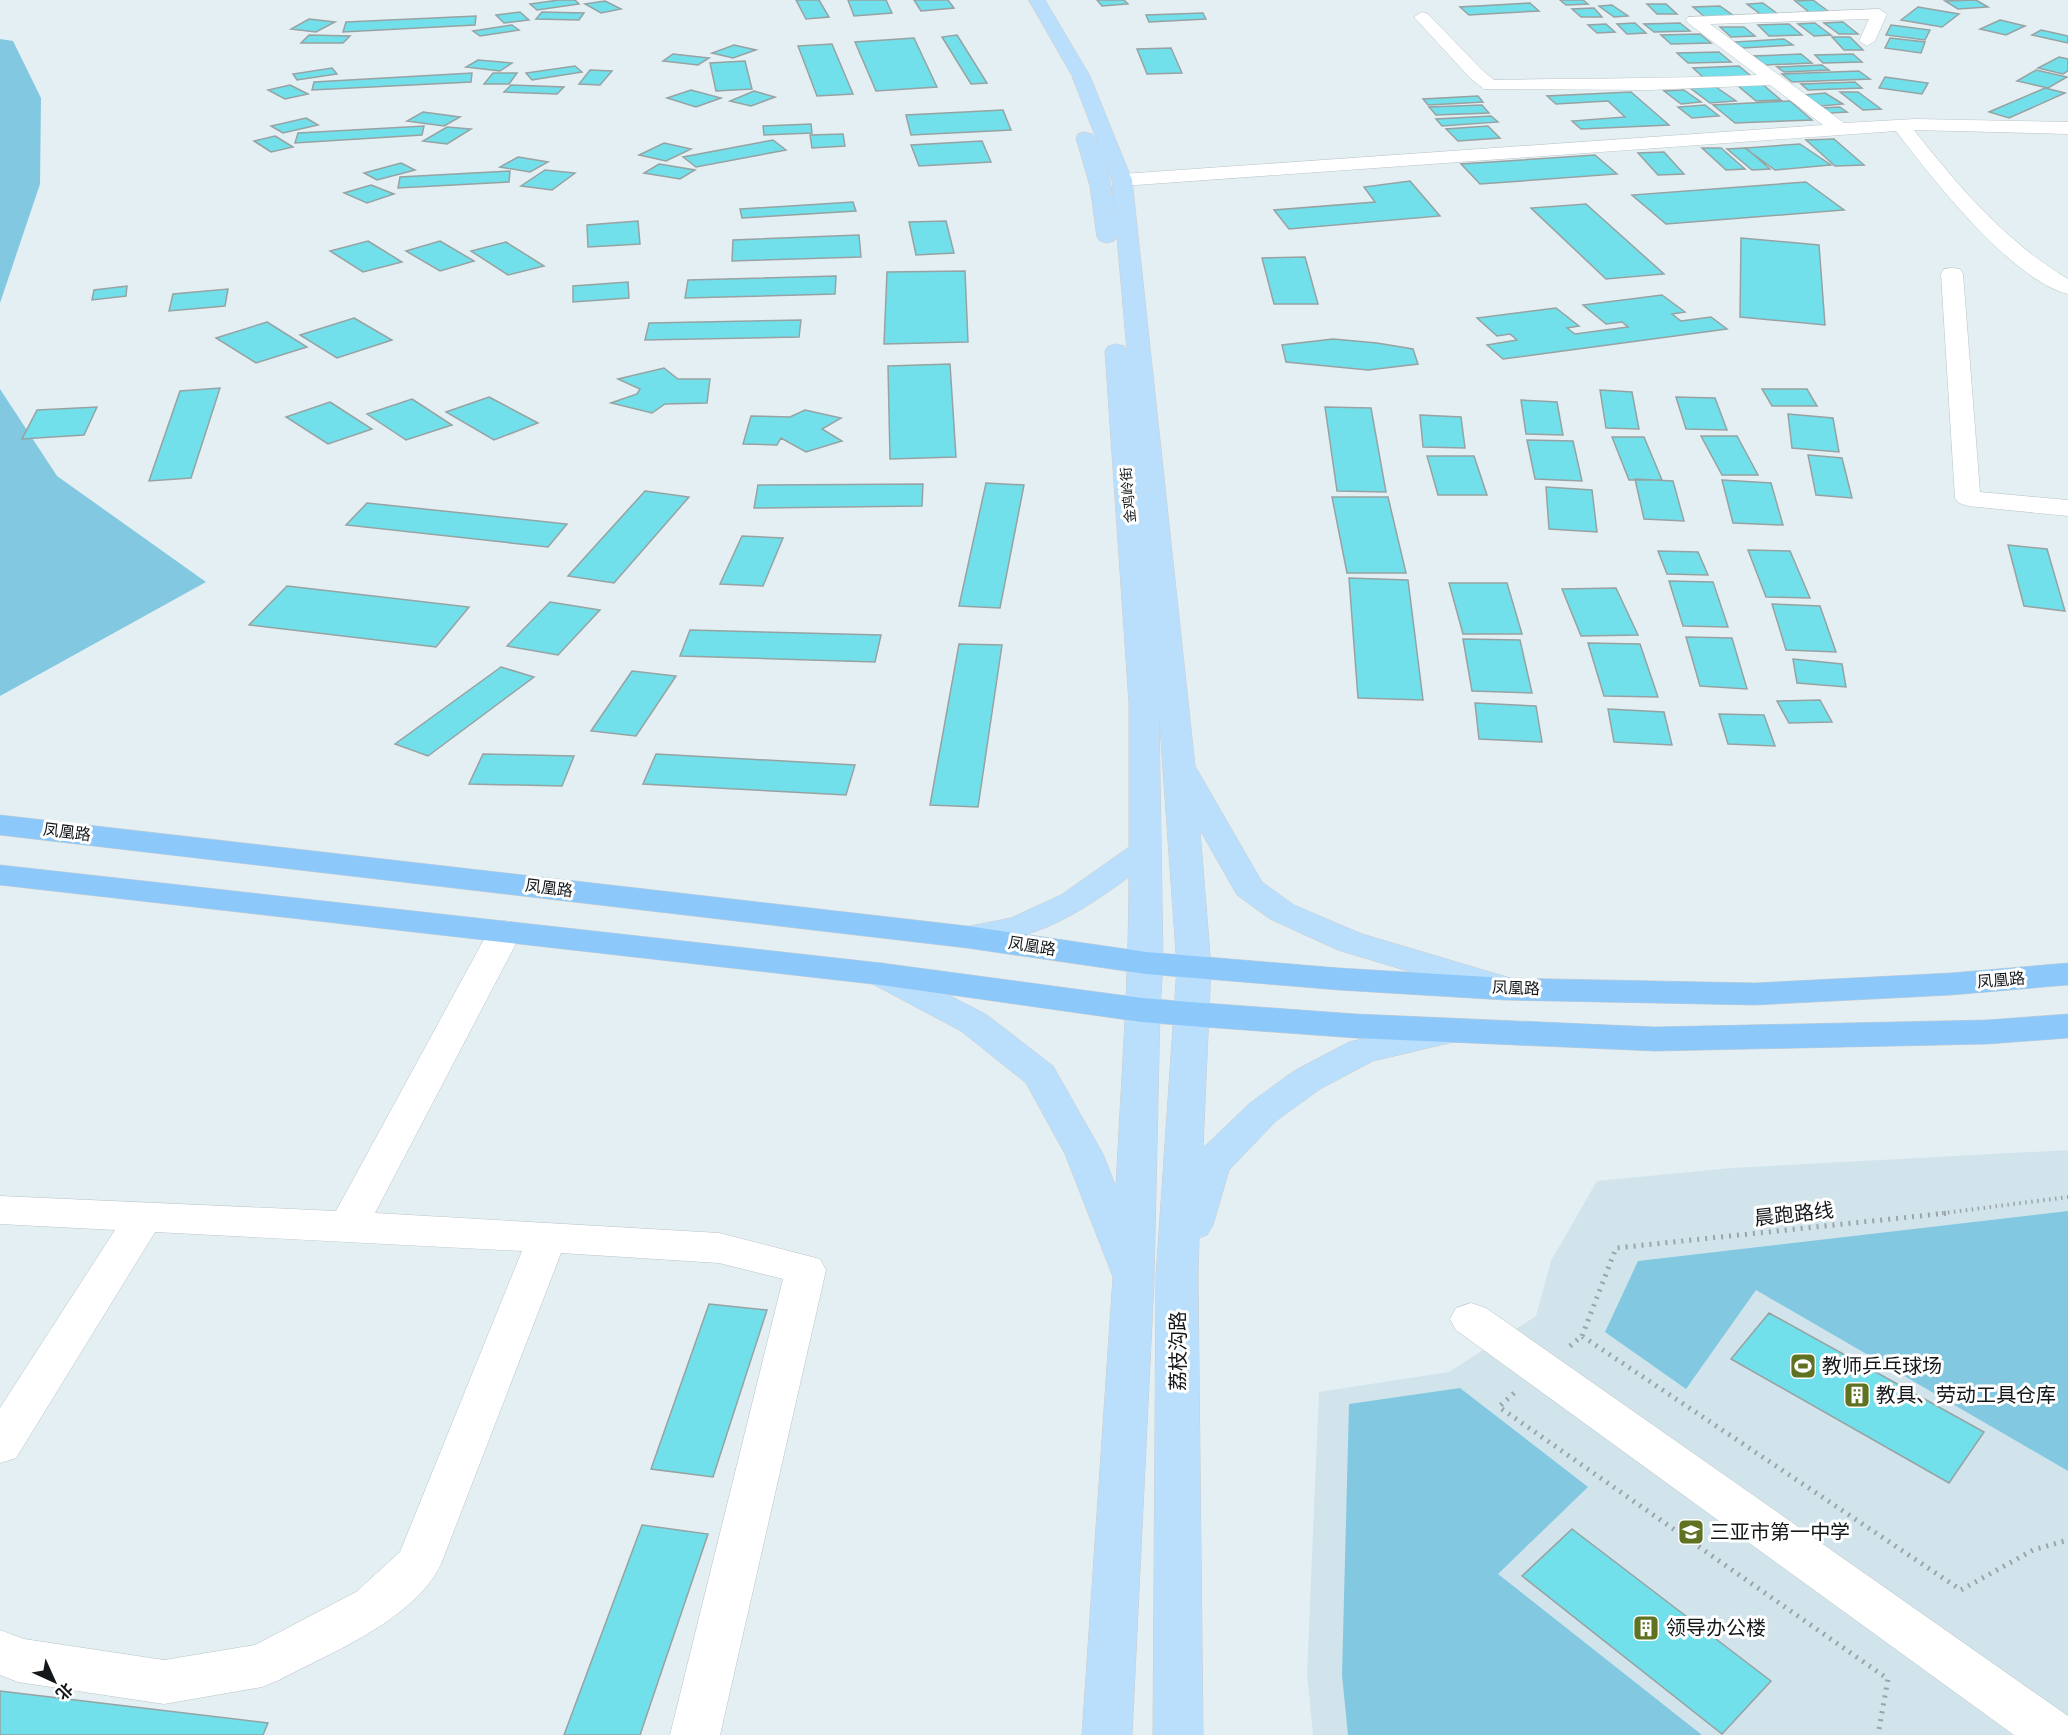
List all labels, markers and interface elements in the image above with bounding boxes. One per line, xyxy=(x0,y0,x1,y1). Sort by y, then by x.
street label: 金鸡岭街 xyxy=(1117,466,1139,524)
street label: 凤凰路 xyxy=(42,819,92,845)
street label: 凤凰路 xyxy=(524,875,574,901)
street label: 凤凰路 xyxy=(1007,932,1057,960)
street label: 凤凰路 xyxy=(1976,967,2026,993)
street label: 凤凰路 xyxy=(1492,977,1540,999)
street label: 晨跑路线 xyxy=(1753,1197,1835,1231)
street label: 荔枝沟路 xyxy=(1165,1311,1191,1391)
sports icon: 教师乒乓球场 xyxy=(1788,1351,1818,1381)
place label: 教师乒乓球场 xyxy=(1822,1353,1942,1379)
building icon: 教具、劳动工具仓库 xyxy=(1842,1380,1872,1410)
place label: 教具、劳动工具仓库 xyxy=(1876,1382,2056,1408)
school or university icon: 三亚市第一中学 xyxy=(1676,1517,1706,1547)
place label: 三亚市第一中学 xyxy=(1710,1519,1850,1545)
building icon: 领导办公楼 xyxy=(1631,1613,1661,1643)
place label: 领导办公楼 xyxy=(1666,1615,1766,1641)
north arrow xyxy=(24,1651,84,1711)
text: 北 xyxy=(51,1678,77,1704)

